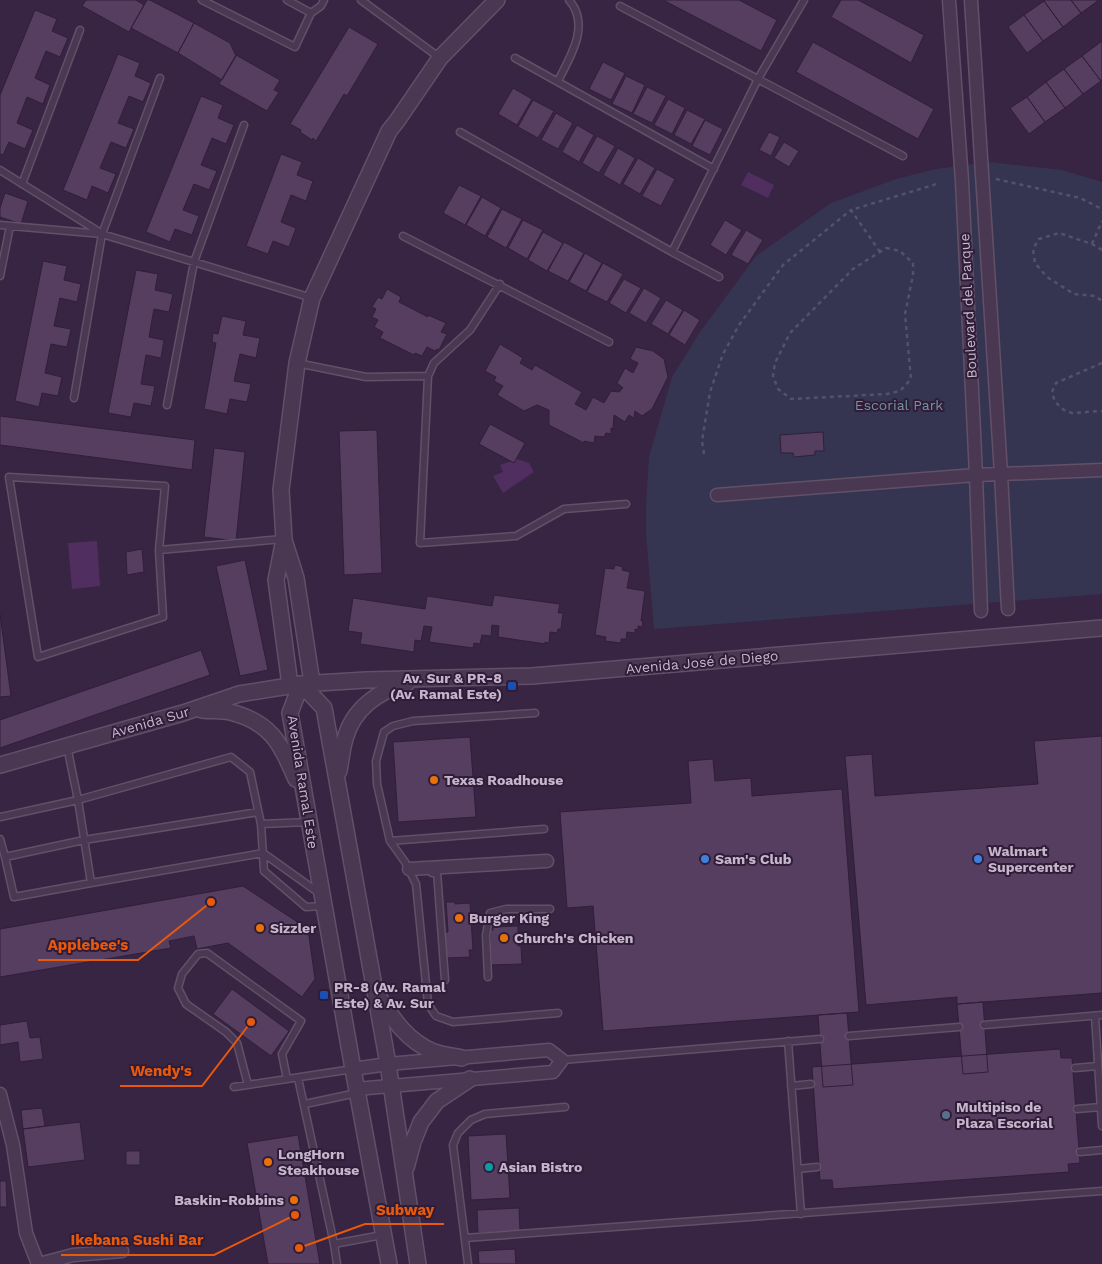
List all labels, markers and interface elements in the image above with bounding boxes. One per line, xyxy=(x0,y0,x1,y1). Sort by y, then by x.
street label: Boulevard del Parque xyxy=(956,233,980,379)
park label: Escorial Park xyxy=(855,397,943,413)
street label: Avenida José de Diego xyxy=(625,647,779,677)
place label: Av. Sur & PR-8 (Av. Ramal Este) xyxy=(390,670,502,702)
marker: Av. Sur & PR-8 (Av. Ramal Este) xyxy=(506,680,518,692)
street label: Avenida Sur xyxy=(109,703,191,741)
street label: Avenida Ramal Este xyxy=(285,714,321,850)
place label: Texas Roadhouse xyxy=(444,772,563,788)
marker: Texas Roadhouse xyxy=(428,774,440,786)
place label: Walmart Supercenter xyxy=(988,843,1073,875)
place label: Sam's Club xyxy=(715,851,792,867)
marker: Sam's Club xyxy=(699,853,711,865)
marker: Walmart Supercenter xyxy=(972,853,984,865)
place label: Burger King xyxy=(469,910,549,926)
marker: Burger King xyxy=(453,912,465,924)
place label: Sizzler xyxy=(270,920,316,936)
marker: Sizzler xyxy=(254,922,266,934)
callout: Applebee's xyxy=(38,930,138,960)
place label: Church's Chicken xyxy=(514,930,634,946)
marker: Church's Chicken xyxy=(498,932,510,944)
text: Applebee's xyxy=(48,936,128,954)
place label: PR-8 (Av. Ramal Este) & Av. Sur xyxy=(334,979,446,1011)
marker: PR-8 (Av. Ramal Este) & Av. Sur xyxy=(318,989,330,1001)
callout: Wendy's xyxy=(120,1056,202,1086)
text: Wendy's xyxy=(130,1062,192,1080)
place label: Multipiso de Plaza Escorial xyxy=(956,1099,1053,1131)
marker: Multipiso de Plaza Escorial xyxy=(940,1109,952,1121)
place label: LongHorn Steakhouse xyxy=(278,1146,359,1178)
marker: LongHorn Steakhouse xyxy=(262,1156,274,1168)
place label: Asian Bistro xyxy=(499,1159,582,1175)
marker: Asian Bistro xyxy=(483,1161,495,1173)
place label: Baskin-Robbins xyxy=(174,1192,285,1208)
marker: Baskin-Robbins xyxy=(288,1194,300,1206)
callout: Subway xyxy=(365,1194,444,1224)
text: Subway xyxy=(376,1201,435,1219)
callout: Ikebana Sushi Bar xyxy=(61,1225,214,1255)
text: Ikebana Sushi Bar xyxy=(71,1231,204,1249)

